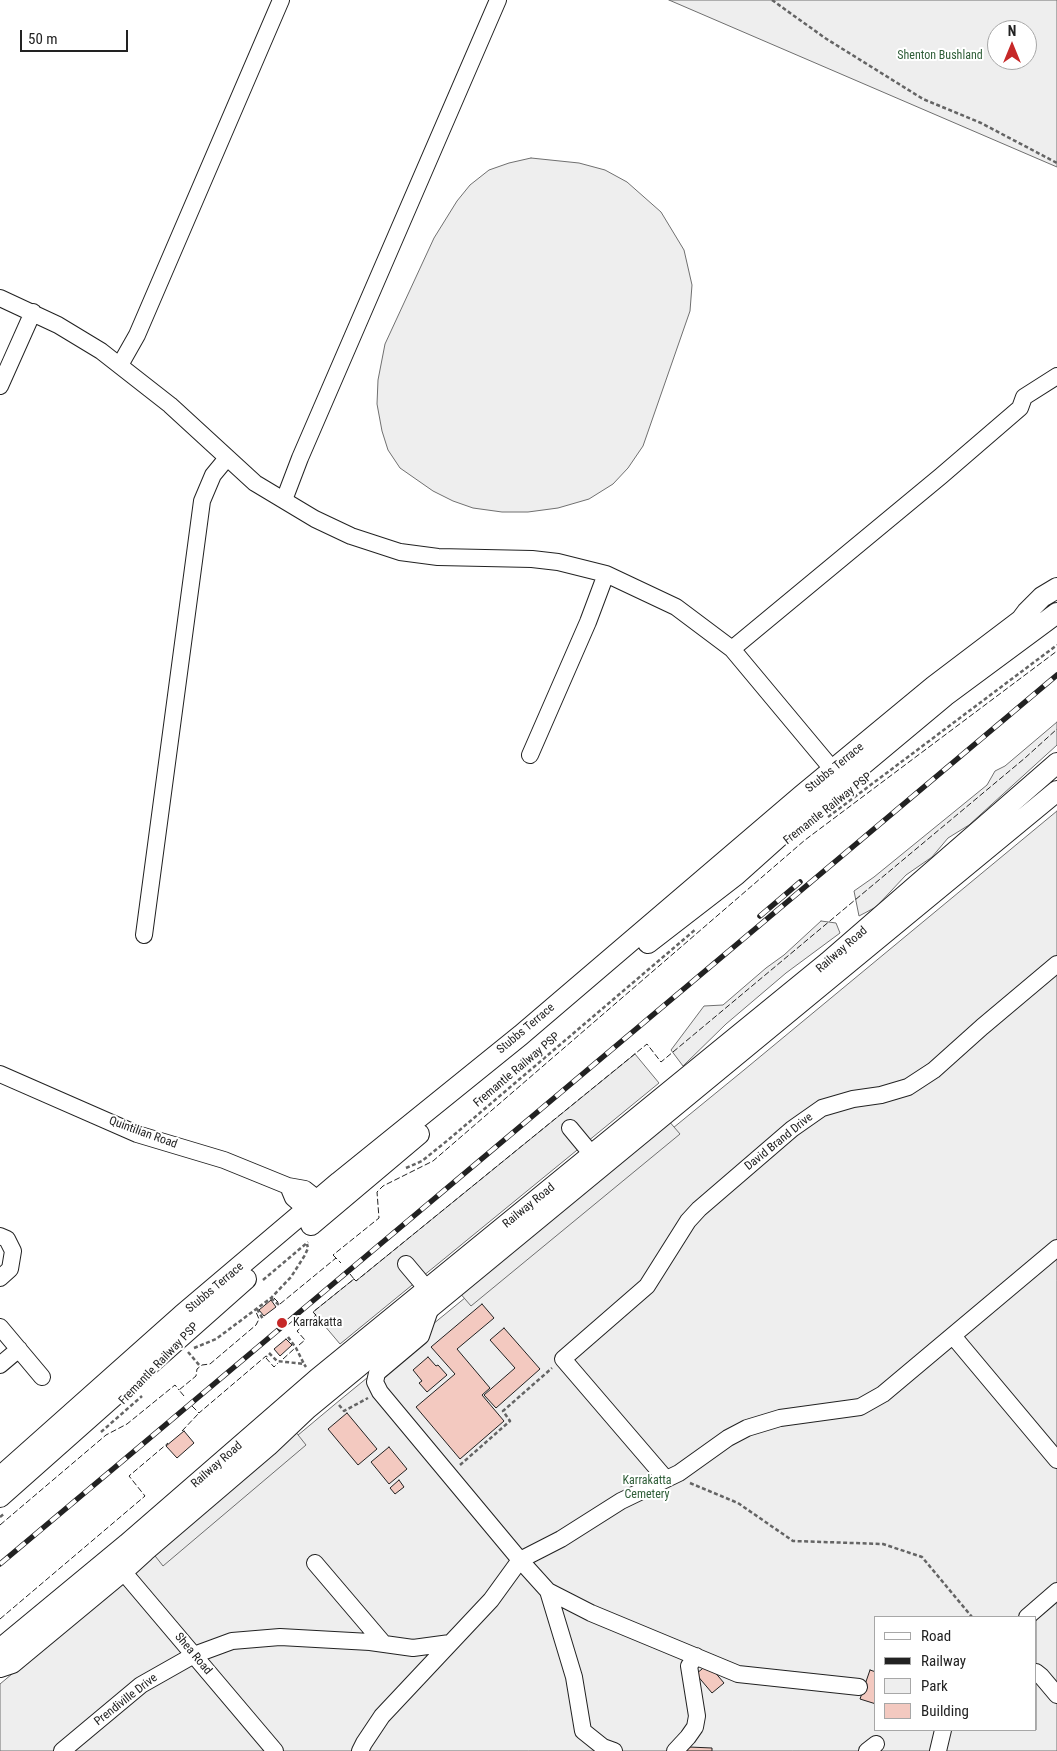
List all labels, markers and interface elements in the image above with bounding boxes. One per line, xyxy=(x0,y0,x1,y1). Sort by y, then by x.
scale bar xyxy=(22,20,130,52)
north arrow xyxy=(987,20,1037,70)
text: N xyxy=(1008,23,1016,39)
text: 50 m xyxy=(28,30,58,48)
park label: Shenton Bushland xyxy=(897,49,983,63)
street label: Stubbs Terrace xyxy=(803,740,867,796)
street label: Fremantle Railway PSP xyxy=(781,770,875,848)
street label: Railway Road xyxy=(814,924,870,976)
street label: Stubbs Terrace xyxy=(494,1001,558,1057)
street label: Fremantle Railway PSP xyxy=(471,1030,563,1110)
street label: David Brand Drive xyxy=(742,1110,816,1174)
street label: Quintilian Road xyxy=(107,1114,179,1152)
street label: Railway Road xyxy=(500,1181,558,1231)
street label: Stubbs Terrace xyxy=(183,1260,247,1316)
marker: Karrakatta xyxy=(275,1316,289,1330)
place label: Karrakatta xyxy=(293,1316,342,1330)
street label: Fremantle Railway PSP xyxy=(116,1320,202,1408)
street label: Railway Road xyxy=(189,1439,245,1491)
park label: Karrakatta Cemetery xyxy=(622,1474,672,1502)
legend xyxy=(874,1616,1037,1731)
text: Road xyxy=(921,1627,951,1645)
street label: Shea Road xyxy=(171,1630,215,1678)
text: Railway xyxy=(921,1652,966,1670)
street label: Prendiville Drive xyxy=(92,1671,160,1729)
text: Park xyxy=(921,1677,948,1695)
text: Building xyxy=(921,1702,969,1720)

